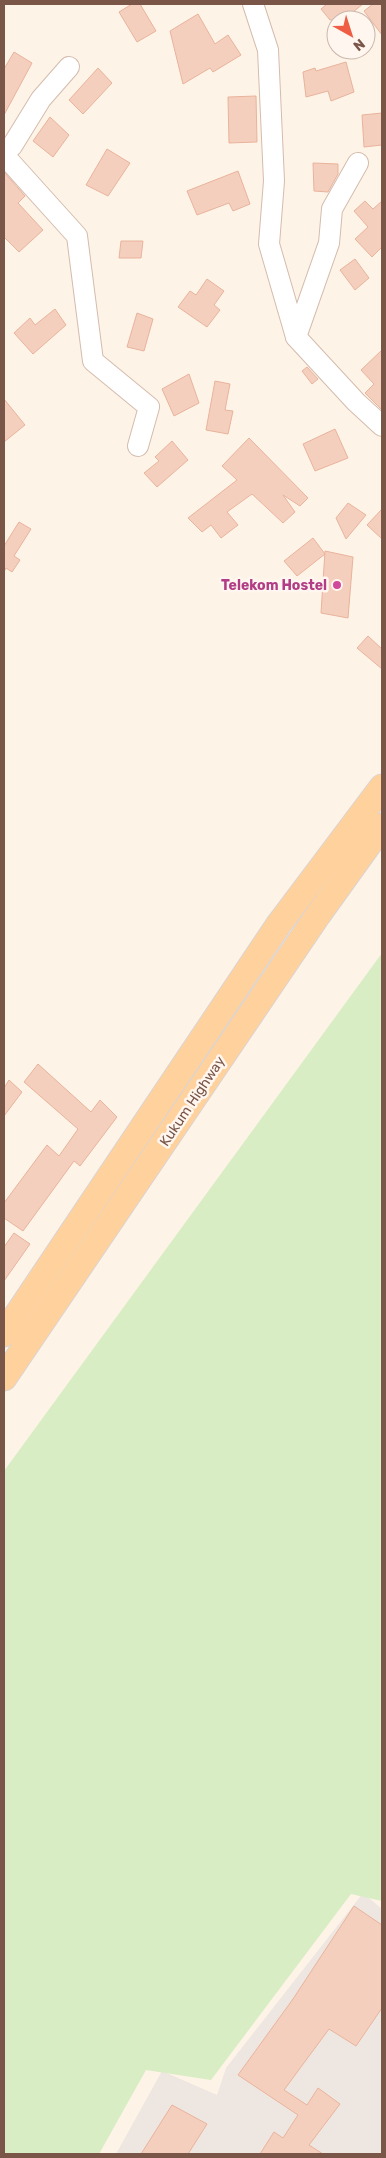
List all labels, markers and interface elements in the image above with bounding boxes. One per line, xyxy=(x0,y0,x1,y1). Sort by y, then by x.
north arrow xyxy=(326,10,376,60)
text: N xyxy=(350,35,368,54)
place label: Telekom Hostel xyxy=(221,577,327,594)
marker: Telekom Hostel xyxy=(331,579,343,591)
street label: Kukum Highway xyxy=(156,1053,229,1149)

